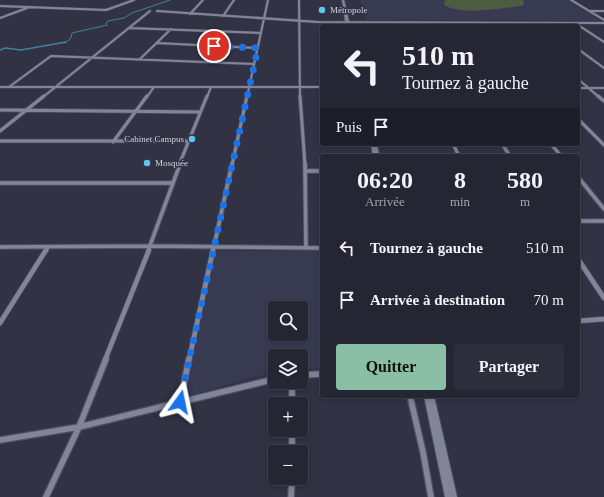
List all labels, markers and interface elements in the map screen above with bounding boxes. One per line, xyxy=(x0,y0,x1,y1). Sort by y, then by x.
marker: Métropole xyxy=(317,5,327,15)
place label: Métropole xyxy=(330,5,368,15)
pin xyxy=(197,29,231,63)
icon: arrive xyxy=(203,35,225,57)
icon: left xyxy=(336,40,388,92)
text: 510 m xyxy=(402,40,474,71)
text: Tournez à gauche xyxy=(402,73,529,93)
icon: arrive xyxy=(370,116,392,138)
text: Puis xyxy=(336,119,362,135)
place label: Cabinet Campus xyxy=(124,134,184,144)
marker: Cabinet Campus xyxy=(187,134,197,144)
marker: Mosquée xyxy=(142,158,152,168)
place label: Mosquée xyxy=(155,158,188,168)
text: 06:20 xyxy=(357,167,413,193)
text: 8 xyxy=(454,167,466,193)
text: 580 xyxy=(507,167,543,193)
text: Arrivée xyxy=(365,194,405,209)
text: min xyxy=(450,194,470,209)
text: m xyxy=(520,194,530,209)
icon: left xyxy=(336,237,358,259)
text: Tournez à gauche xyxy=(370,240,483,256)
text: 510 m xyxy=(526,240,564,256)
icon: arrive xyxy=(336,289,358,311)
text: Arrivée à destination xyxy=(370,292,505,308)
text: 70 m xyxy=(534,292,564,308)
map controls xyxy=(268,301,308,485)
button: search xyxy=(268,301,308,341)
button: Quitter xyxy=(336,344,446,390)
button: Partager xyxy=(454,344,564,390)
button: layers xyxy=(268,349,308,389)
position arrow xyxy=(159,381,201,423)
button: + xyxy=(268,397,308,437)
button: − xyxy=(268,445,308,485)

